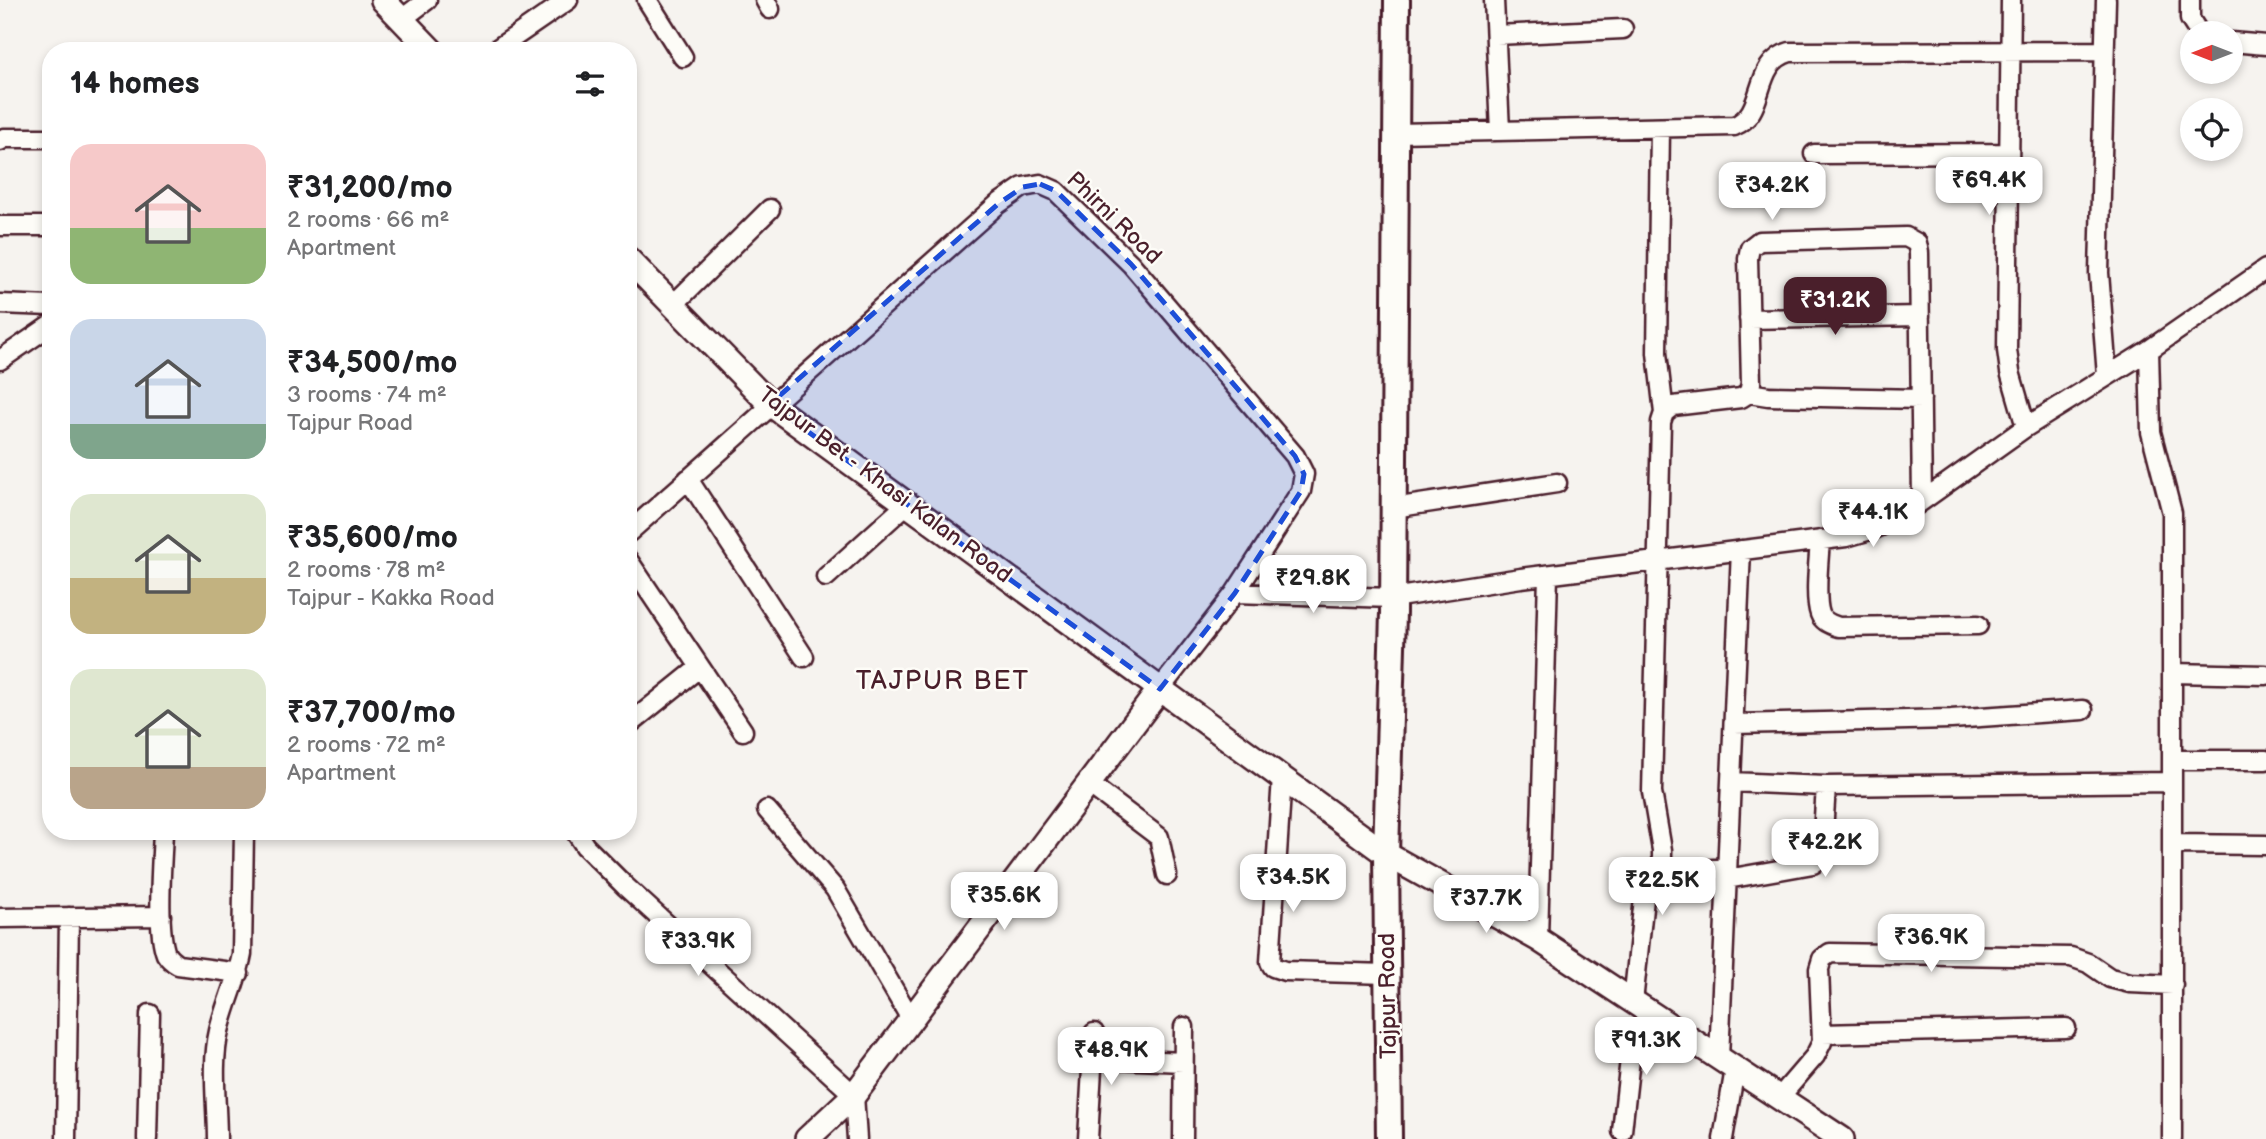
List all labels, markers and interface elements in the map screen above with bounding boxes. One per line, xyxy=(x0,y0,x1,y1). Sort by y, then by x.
north arrow xyxy=(2180,21,2244,84)
map controls xyxy=(2180,21,2243,161)
icon: filters xyxy=(571,65,609,103)
text: 14 homes xyxy=(70,66,199,102)
button: locate xyxy=(2180,98,2243,161)
pin: ₹69.4K xyxy=(1932,158,2046,217)
pin: ₹34.2K xyxy=(1715,162,1829,222)
street label: Phirni Road xyxy=(1061,166,1167,270)
text: ₹69.4K xyxy=(1952,166,2026,194)
text: ₹31,200/mo xyxy=(287,170,453,206)
text: ₹34.2K xyxy=(1735,171,1809,199)
icon: home xyxy=(126,172,210,256)
text: 2 rooms · 66 m² xyxy=(287,206,449,234)
text: Apartment xyxy=(287,234,396,262)
pin: ₹31.2K xyxy=(1778,278,1892,337)
text: ₹31.2K xyxy=(1800,286,1870,314)
text: ₹34,500/mo xyxy=(287,345,457,381)
icon: home xyxy=(126,347,210,431)
text: 3 rooms · 74 m² xyxy=(287,381,447,409)
street label: Tajpur Bet - Khasi Kalan Road xyxy=(753,381,1017,589)
text: Tajpur Road xyxy=(287,409,413,437)
pin: ₹44.1K xyxy=(1816,490,1930,549)
text: ₹44.1K xyxy=(1838,498,1908,526)
text: ₹35,600/mo xyxy=(287,520,458,556)
icon: home xyxy=(126,522,210,606)
text: 2 rooms · 78 m² xyxy=(287,556,445,584)
pin: ₹29.8K xyxy=(1256,556,1370,615)
text: ₹29.8K xyxy=(1276,564,1350,592)
text: Tajpur - Kakka Road xyxy=(287,584,495,612)
district label: TAJPUR BET xyxy=(856,666,1030,697)
text: ₹37,700/mo xyxy=(287,695,456,731)
icon: home xyxy=(126,697,210,781)
text: 2 rooms · 72 m² xyxy=(287,731,446,759)
text: Apartment xyxy=(287,759,396,787)
pin: ₹42.2K xyxy=(1768,820,1882,879)
text: ₹42.2K xyxy=(1788,828,1862,856)
pin: ₹34.5K xyxy=(1236,855,1350,914)
pin: ₹22.5K xyxy=(1605,858,1719,917)
text: ₹34.5K xyxy=(1256,863,1330,891)
text: ₹22.5K xyxy=(1625,866,1699,894)
pin: ₹35.6K xyxy=(947,872,1061,932)
pin: ₹37.7K xyxy=(1429,876,1543,935)
text: ₹35.6K xyxy=(967,881,1041,909)
text: ₹37.7K xyxy=(1450,884,1522,912)
pin: ₹36.9K xyxy=(1874,914,1988,974)
pin: ₹33.9K xyxy=(641,918,755,978)
text: ₹36.9K xyxy=(1894,923,1968,951)
text: ₹33.9K xyxy=(661,927,735,955)
street label: Tajpur Road xyxy=(1373,933,1403,1059)
pin: ₹91.3K xyxy=(1589,1018,1703,1077)
text: ₹91.3K xyxy=(1611,1026,1681,1054)
pin: ₹48.9K xyxy=(1054,1028,1168,1087)
text: ₹48.9K xyxy=(1074,1036,1148,1064)

